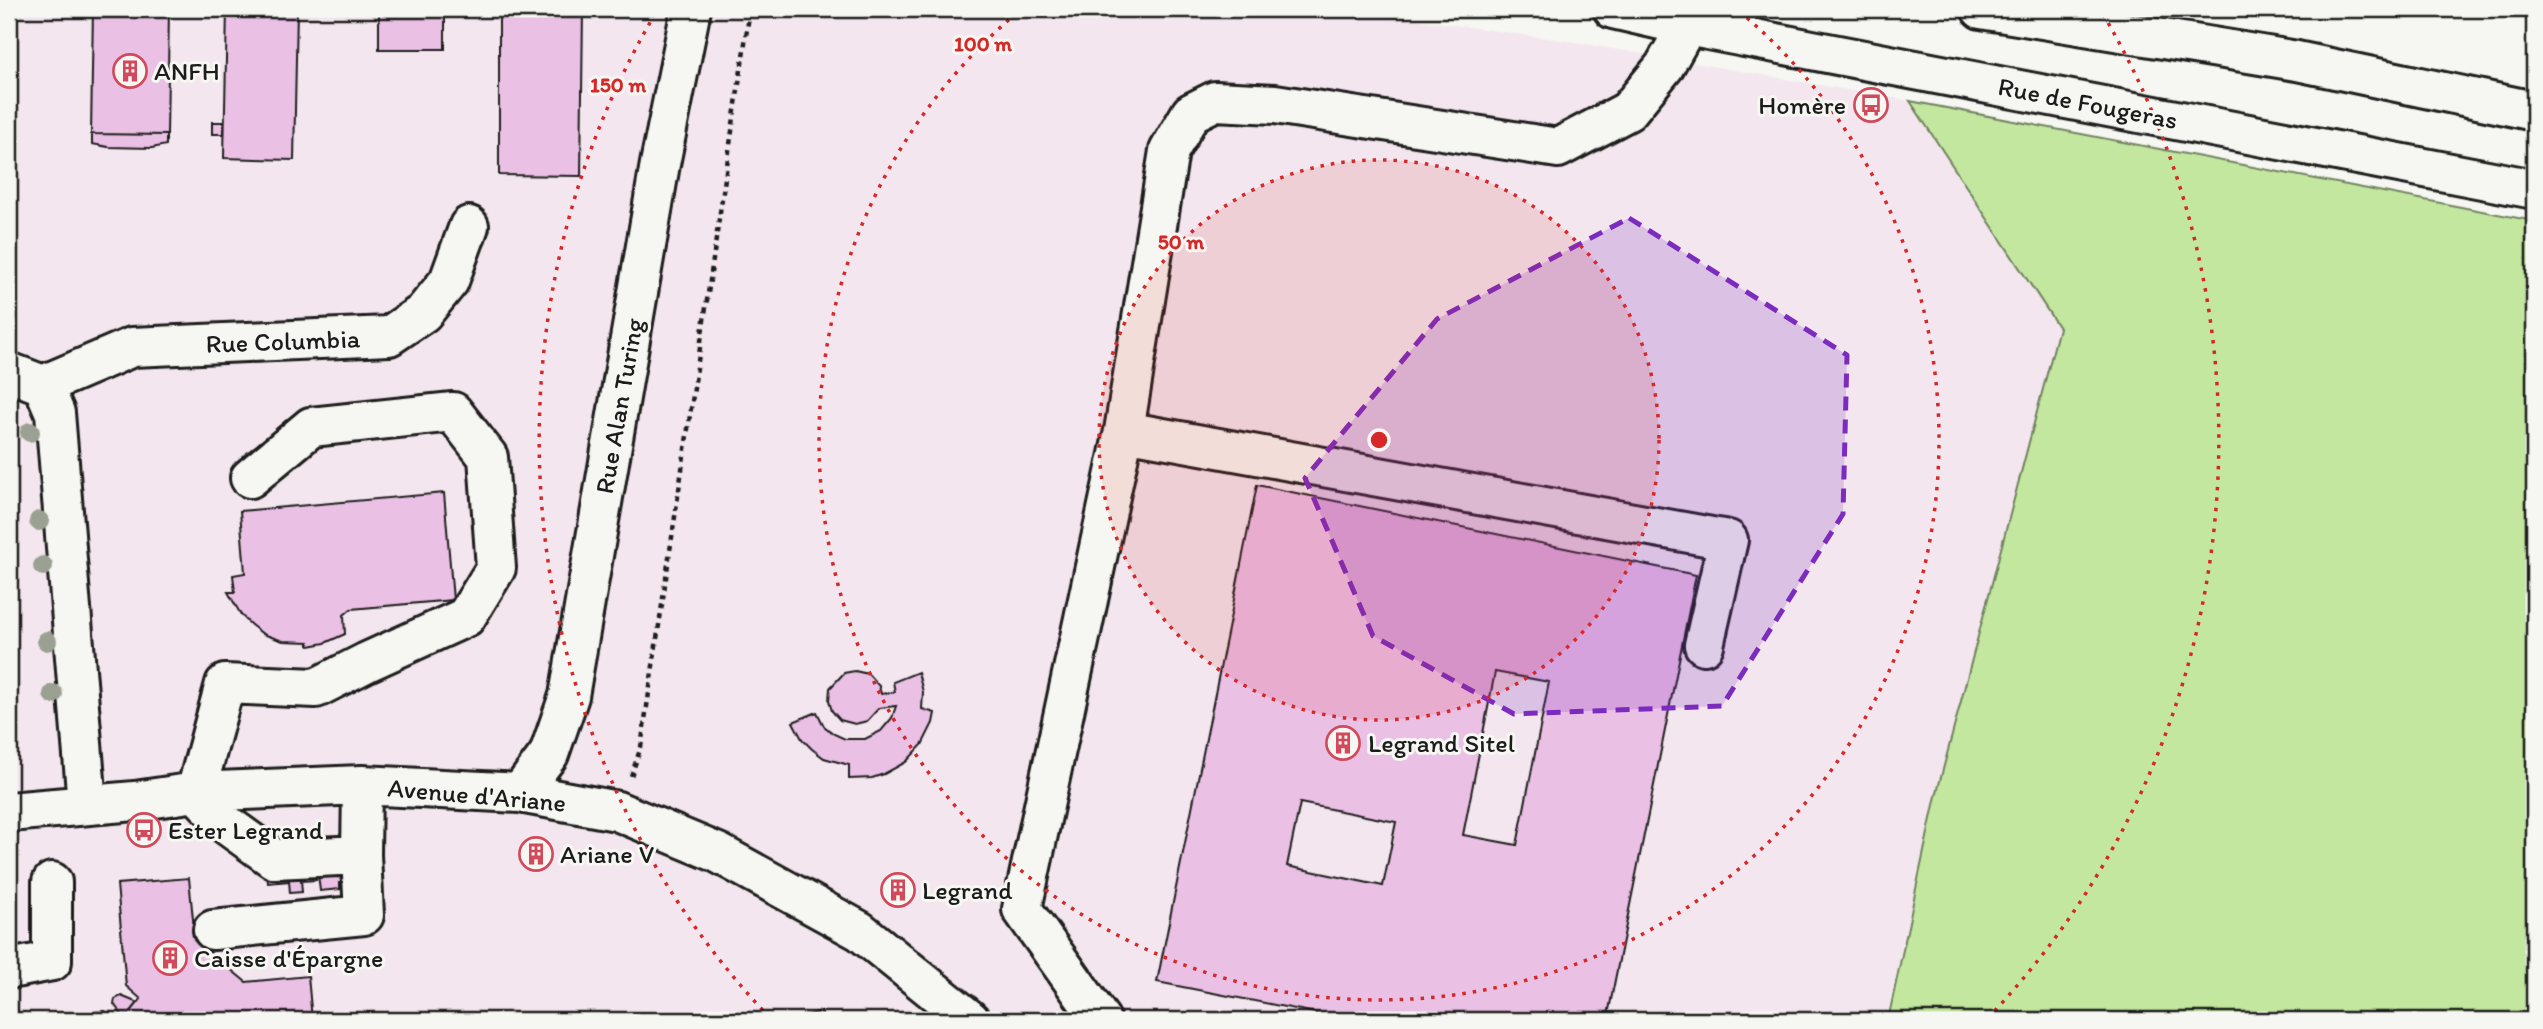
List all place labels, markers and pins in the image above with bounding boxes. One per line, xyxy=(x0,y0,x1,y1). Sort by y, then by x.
building icon: ANFH xyxy=(111,52,149,90)
place label: ANFH xyxy=(154,55,220,87)
bus stop icon: Homère xyxy=(1852,86,1890,124)
place label: Homère xyxy=(1758,89,1846,121)
centre of rings xyxy=(1367,428,1391,452)
building icon: Legrand Sitel xyxy=(1324,724,1362,762)
place label: Legrand Sitel xyxy=(1368,727,1515,759)
bus stop icon: Ester Legrand xyxy=(125,811,163,849)
place label: Ester Legrand xyxy=(168,814,324,846)
building icon: Ariane V xyxy=(517,835,555,873)
place label: Ariane V xyxy=(560,838,654,870)
building icon: Legrand xyxy=(879,871,917,909)
place label: Legrand xyxy=(922,874,1013,906)
building icon: Caisse d'Épargne xyxy=(151,939,189,977)
place label: Caisse d'Épargne xyxy=(194,942,383,974)

